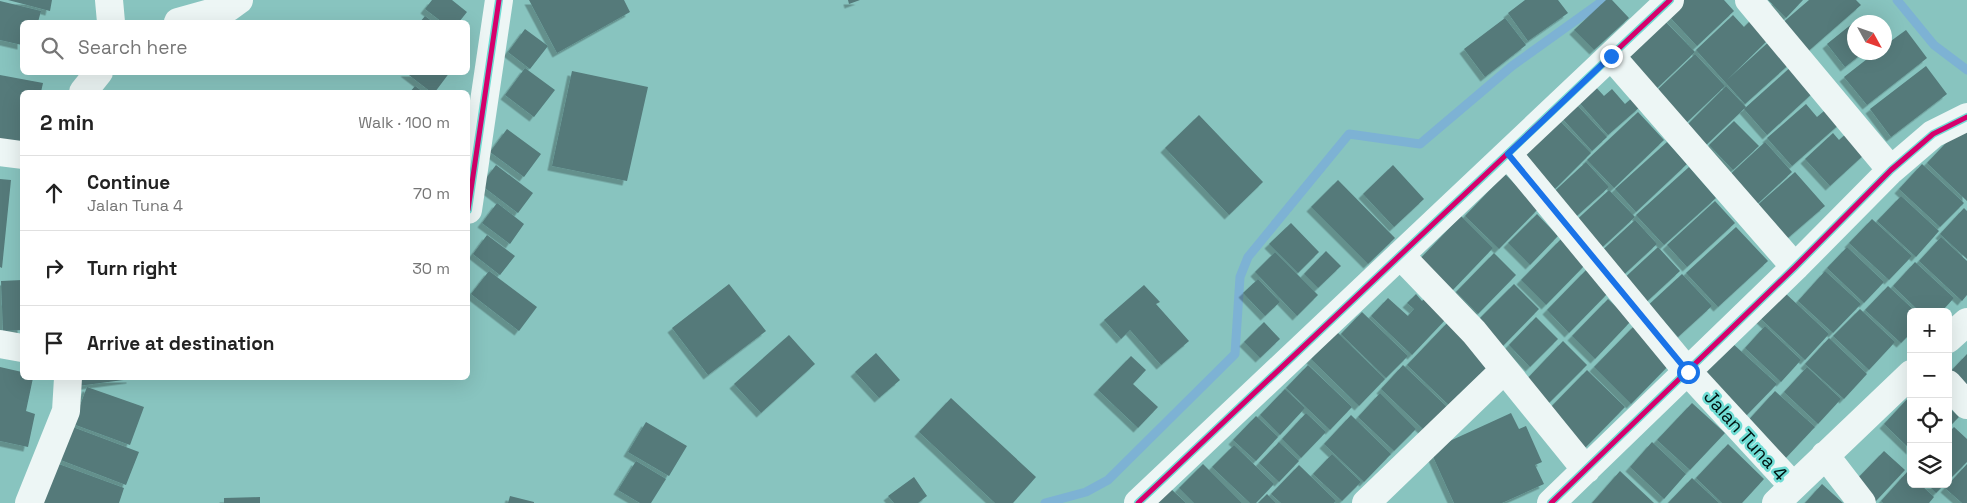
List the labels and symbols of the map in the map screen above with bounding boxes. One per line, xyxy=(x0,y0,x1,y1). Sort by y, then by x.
north arrow xyxy=(1847,15,1892,60)
route end xyxy=(1600,45,1623,68)
route start xyxy=(1677,361,1700,384)
street label: Jalan Tuna 4 xyxy=(1698,385,1793,486)

